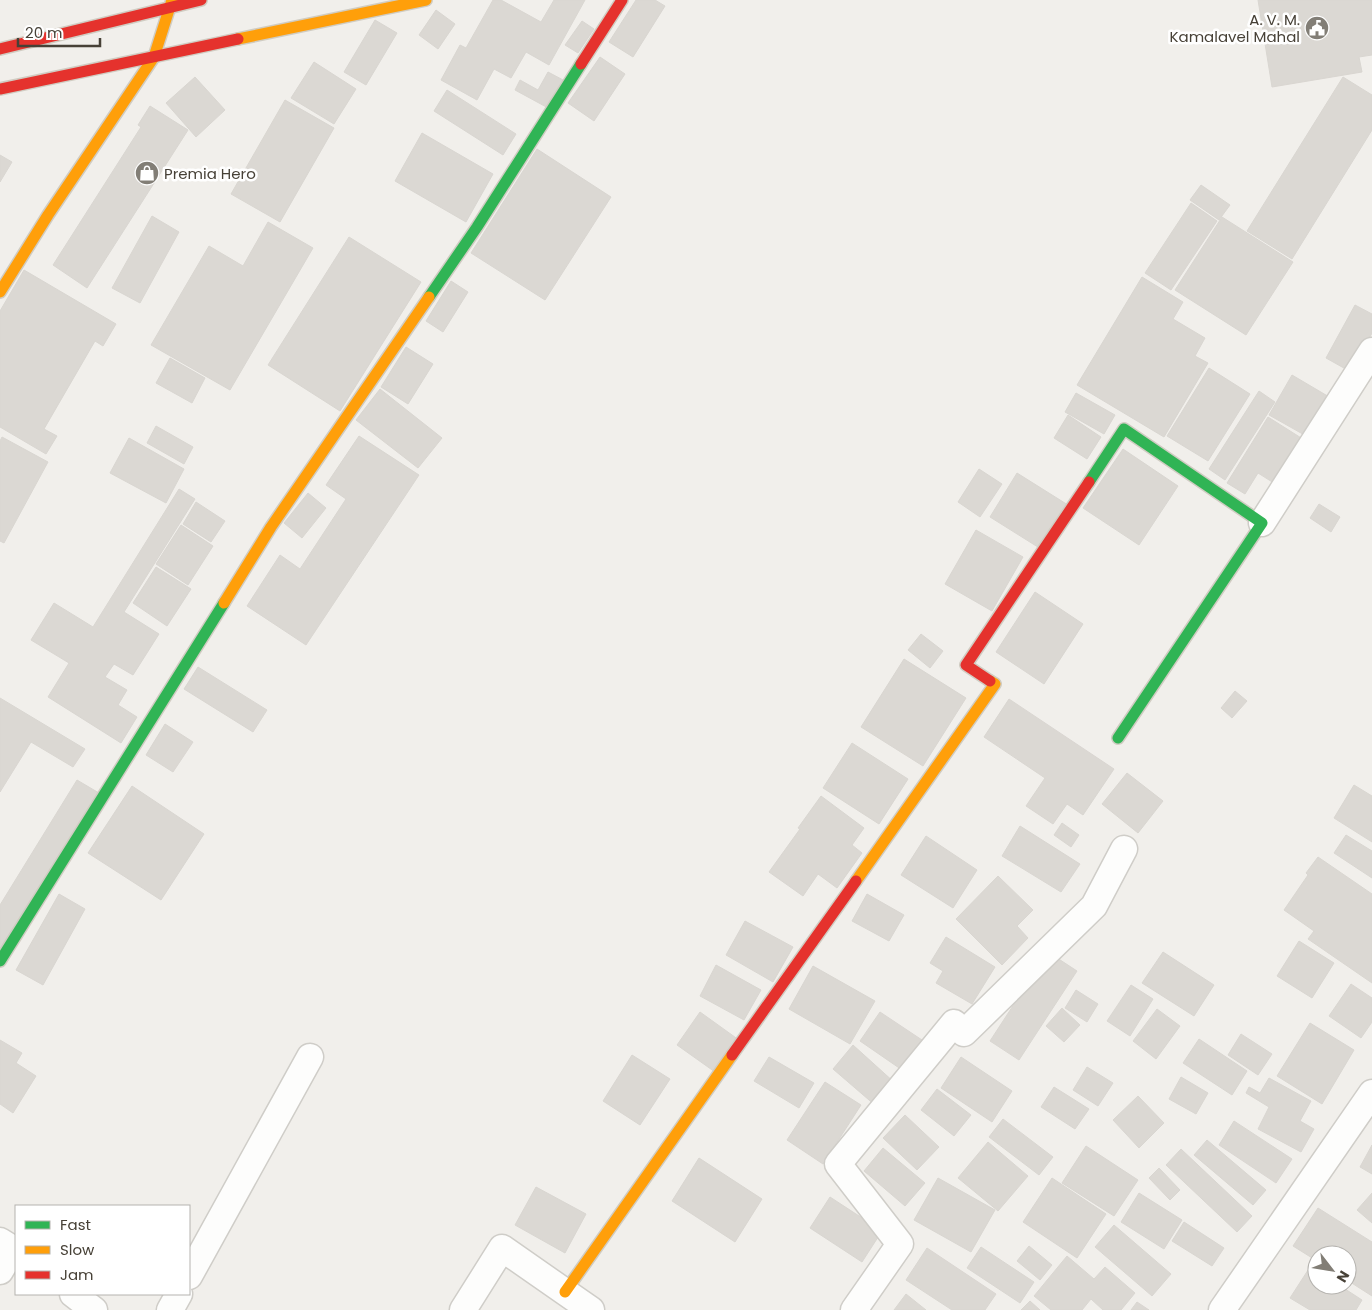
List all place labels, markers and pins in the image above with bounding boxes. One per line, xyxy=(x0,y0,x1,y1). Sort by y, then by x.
place label: A. V. M. Kamalavel Mahal xyxy=(1170,9,1300,47)
public building icon: A. V. M. Kamalavel Mahal xyxy=(1304,15,1330,41)
shop icon: Premia Hero xyxy=(134,160,160,186)
place label: Premia Hero xyxy=(164,163,256,184)

